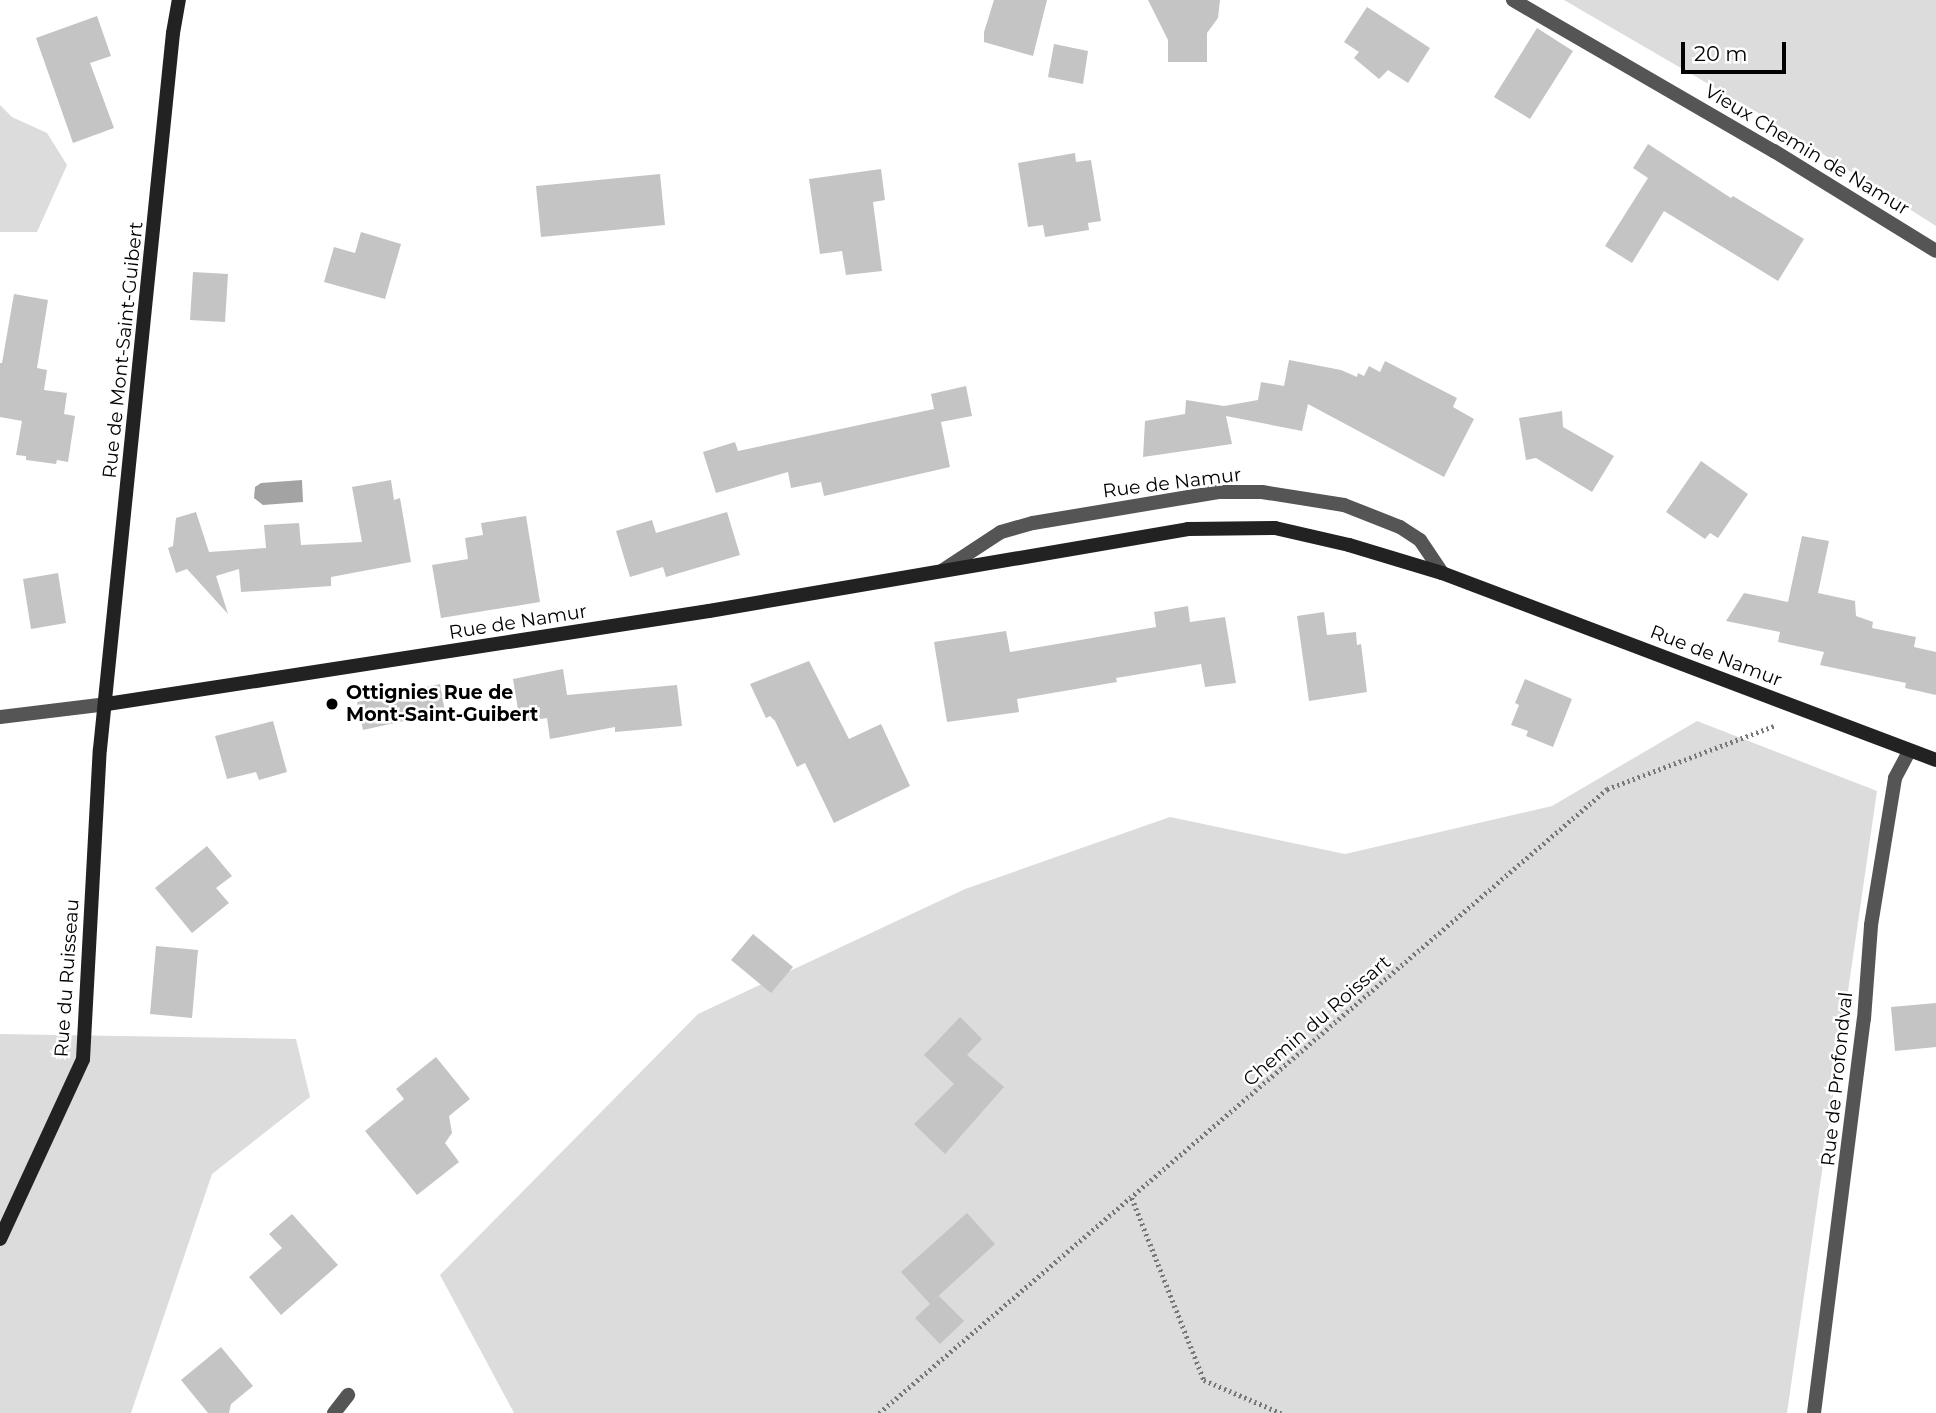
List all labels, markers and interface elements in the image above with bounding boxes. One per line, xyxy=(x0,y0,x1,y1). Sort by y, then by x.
scale bar xyxy=(1684,28,1789,72)
text: 20 m xyxy=(1694,41,1748,66)
street label: Vieux Chemin de Namur xyxy=(1700,80,1914,220)
street label: Rue de Mont-Saint-Guibert xyxy=(98,221,148,479)
street label: Rue de Namur xyxy=(1101,463,1243,503)
street label: Rue de Namur xyxy=(447,600,589,644)
street label: Rue de Namur xyxy=(1647,620,1785,692)
place label: Ottignies Rue de Mont-Saint-Guibert xyxy=(346,682,538,726)
marker: Ottignies Rue de Mont-Saint-Guibert xyxy=(324,696,340,712)
street label: Rue du Ruisseau xyxy=(50,898,84,1058)
street label: Chemin du Roissart xyxy=(1239,951,1395,1091)
street label: Rue de Profondval xyxy=(1817,991,1857,1167)

